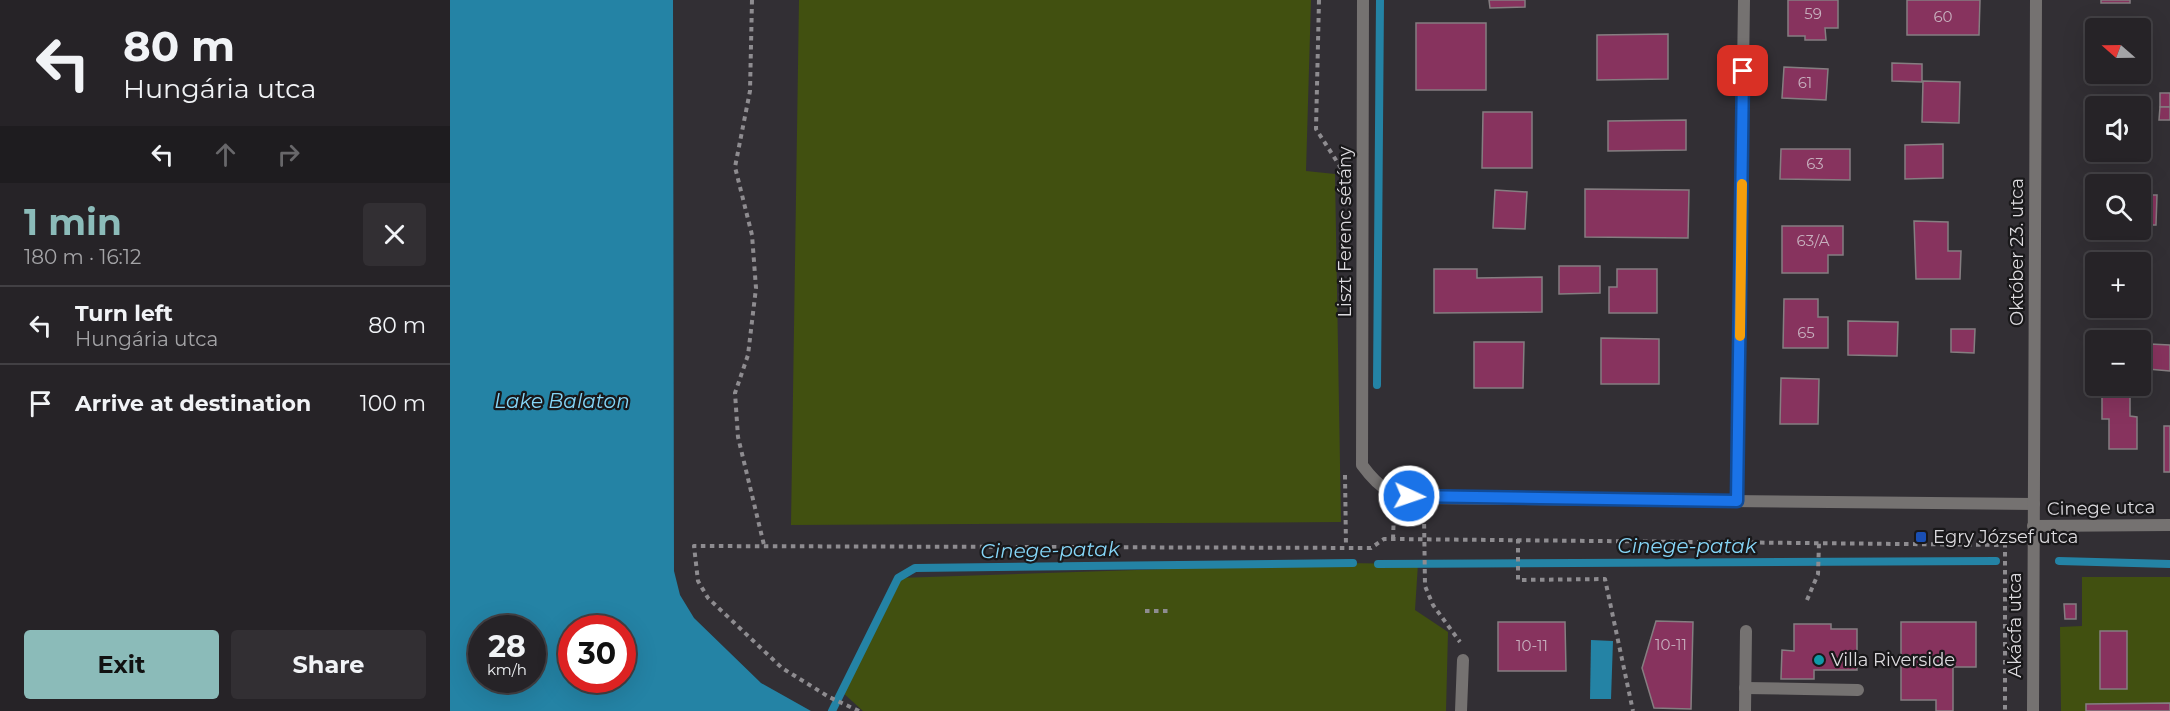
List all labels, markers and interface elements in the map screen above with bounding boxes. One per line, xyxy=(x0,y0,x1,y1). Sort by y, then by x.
house number: 59 xyxy=(1804,4,1822,23)
house number: 60 xyxy=(1933,7,1953,26)
north arrow xyxy=(2085,18,2151,84)
map controls xyxy=(2085,18,2151,396)
text: 80 m xyxy=(123,20,235,72)
icon: left xyxy=(24,24,102,102)
pin xyxy=(1717,45,1768,96)
icon: arrive xyxy=(1726,54,1759,87)
text: Hungária utca xyxy=(123,72,316,105)
house number: 61 xyxy=(1798,73,1812,92)
button: sound xyxy=(2085,96,2151,162)
icon: left xyxy=(146,138,179,171)
icon: ahead xyxy=(209,138,242,171)
icon: right xyxy=(272,138,305,171)
street label: Liszt Ferenc sétány xyxy=(1334,146,1356,318)
house number: 63 xyxy=(1806,154,1824,173)
button: search xyxy=(2085,174,2151,240)
street label: Október 23. utca xyxy=(2006,178,2028,326)
text: 1 min xyxy=(24,200,122,244)
button: close xyxy=(363,203,426,266)
house number: 63/A xyxy=(1797,231,1830,250)
text: 180 m · 16:12 xyxy=(24,245,141,269)
button: + xyxy=(2085,252,2151,318)
text: Turn left xyxy=(75,300,173,327)
icon: left xyxy=(24,309,57,342)
text: 80 m xyxy=(368,312,426,339)
house number: 65 xyxy=(1797,323,1815,342)
text: Hungária utca xyxy=(75,327,218,351)
button: − xyxy=(2085,330,2151,396)
icon: arrive xyxy=(24,387,57,420)
water label: Lake Balaton xyxy=(494,389,630,413)
text: Arrive at destination xyxy=(75,390,311,417)
text: 100 m xyxy=(360,390,426,417)
position arrow xyxy=(1377,464,1441,528)
street label: Cinege utca xyxy=(2047,496,2155,520)
place label: Egry József utca xyxy=(1933,526,2078,548)
marker: Egry József utca xyxy=(1914,530,1928,544)
water label: Cinege-patak xyxy=(1617,534,1758,558)
water label: Cinege-patak xyxy=(980,537,1121,563)
street label: Akácfa utca xyxy=(2004,572,2026,678)
speed limit sign: 30 xyxy=(558,615,636,693)
text: 28 xyxy=(488,628,526,665)
button: Exit xyxy=(24,630,219,699)
button: Share xyxy=(231,630,426,699)
house number: 10-11 xyxy=(1655,635,1687,654)
house number: 10-11 xyxy=(1516,636,1548,655)
place label: Villa Riverside xyxy=(1831,649,1955,671)
marker: Villa Riverside xyxy=(1812,653,1826,667)
text: km/h xyxy=(487,660,527,679)

